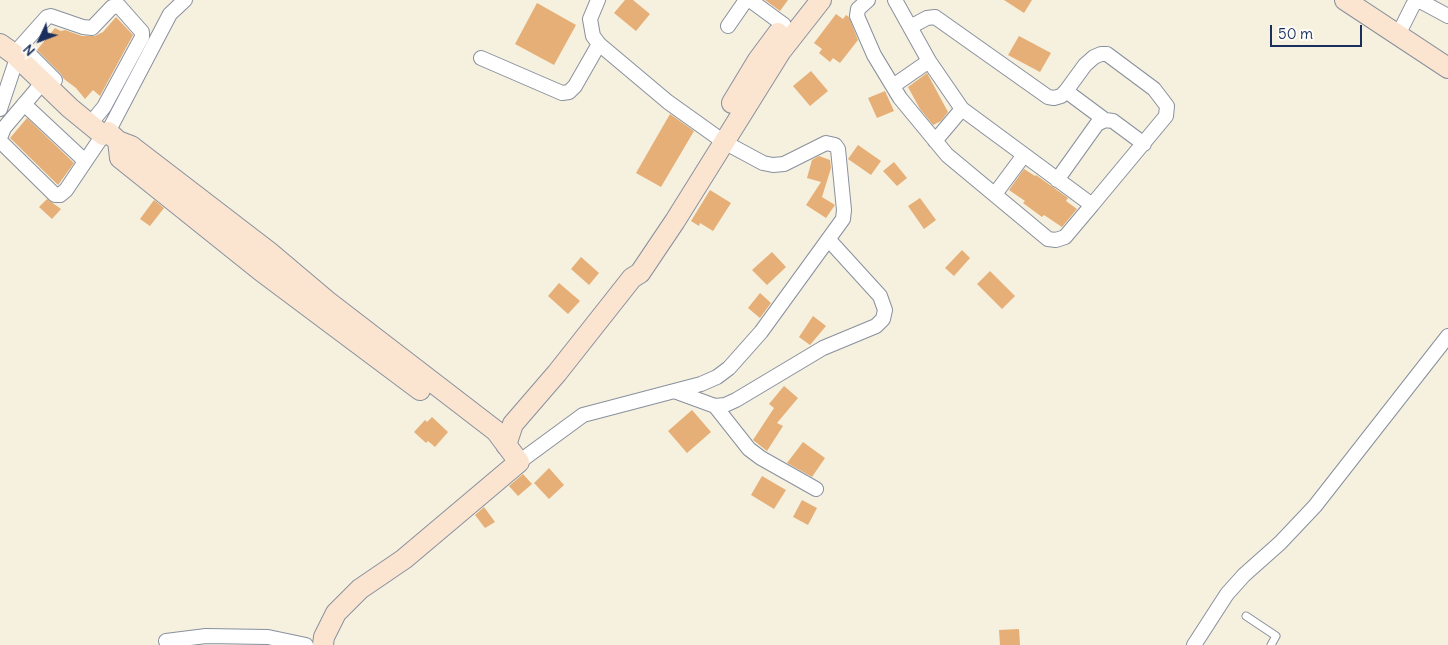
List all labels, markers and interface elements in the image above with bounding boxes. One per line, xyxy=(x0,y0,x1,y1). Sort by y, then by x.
north arrow xyxy=(15,15,65,65)
scale bar xyxy=(1273,15,1366,47)
text: 50 m xyxy=(1278,24,1313,43)
text: N xyxy=(19,41,39,60)

